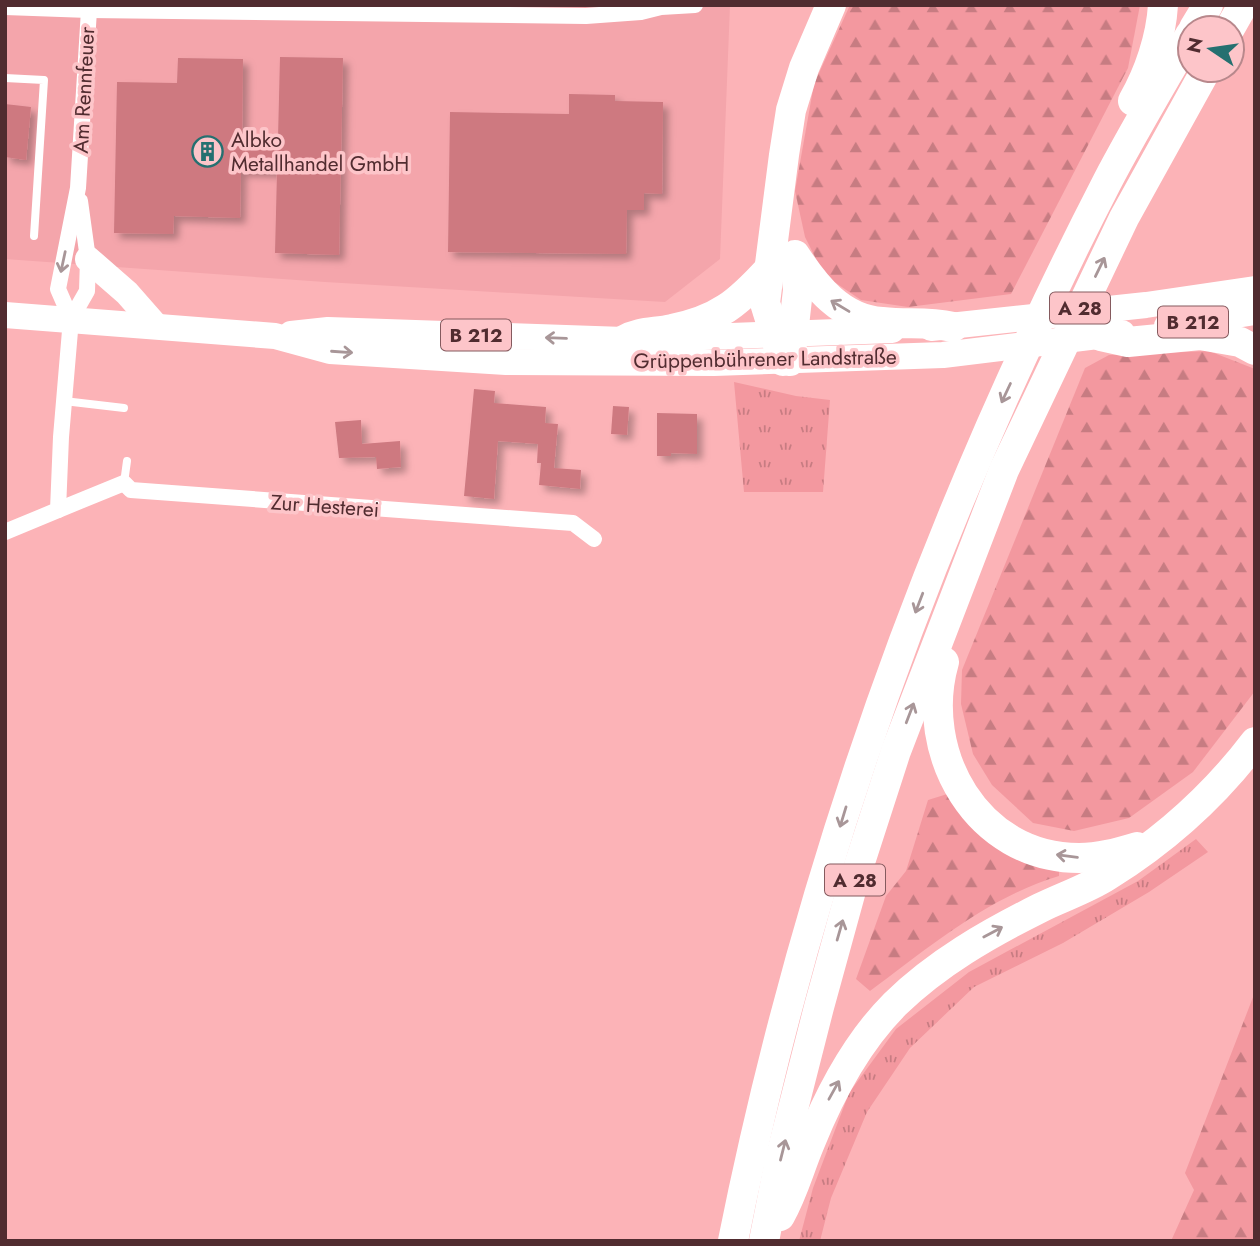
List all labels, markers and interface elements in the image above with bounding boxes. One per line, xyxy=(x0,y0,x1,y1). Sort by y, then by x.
north arrow xyxy=(1176,14,1246,84)
street label: Am Rennfeuer xyxy=(66,25,102,154)
text: N xyxy=(1180,35,1210,56)
place label: Albko Metallhandel GmbH xyxy=(231,125,409,179)
building icon: Albko Metallhandel GmbH xyxy=(191,135,225,169)
one-way arrow xyxy=(56,250,70,273)
one-way arrow xyxy=(1095,256,1108,277)
road number: A 28 xyxy=(1050,292,1110,324)
one-way arrow xyxy=(830,298,850,312)
road number: B 212 xyxy=(1158,306,1228,338)
road number: B 212 xyxy=(441,320,511,350)
one-way arrow xyxy=(545,331,568,345)
street label: Grüppenbührener Landstraße xyxy=(633,342,897,376)
one-way arrow xyxy=(330,346,352,359)
one-way arrow xyxy=(999,382,1012,403)
street label: Zur Hesterei xyxy=(270,487,380,525)
one-way arrow xyxy=(911,592,924,614)
one-way arrow xyxy=(905,703,918,725)
one-way arrow xyxy=(836,806,849,828)
one-way arrow xyxy=(1056,850,1079,863)
road number: A 28 xyxy=(825,864,885,895)
one-way arrow xyxy=(835,919,848,941)
one-way arrow xyxy=(982,925,1003,938)
one-way arrow xyxy=(827,1080,841,1100)
one-way arrow xyxy=(777,1139,790,1162)

